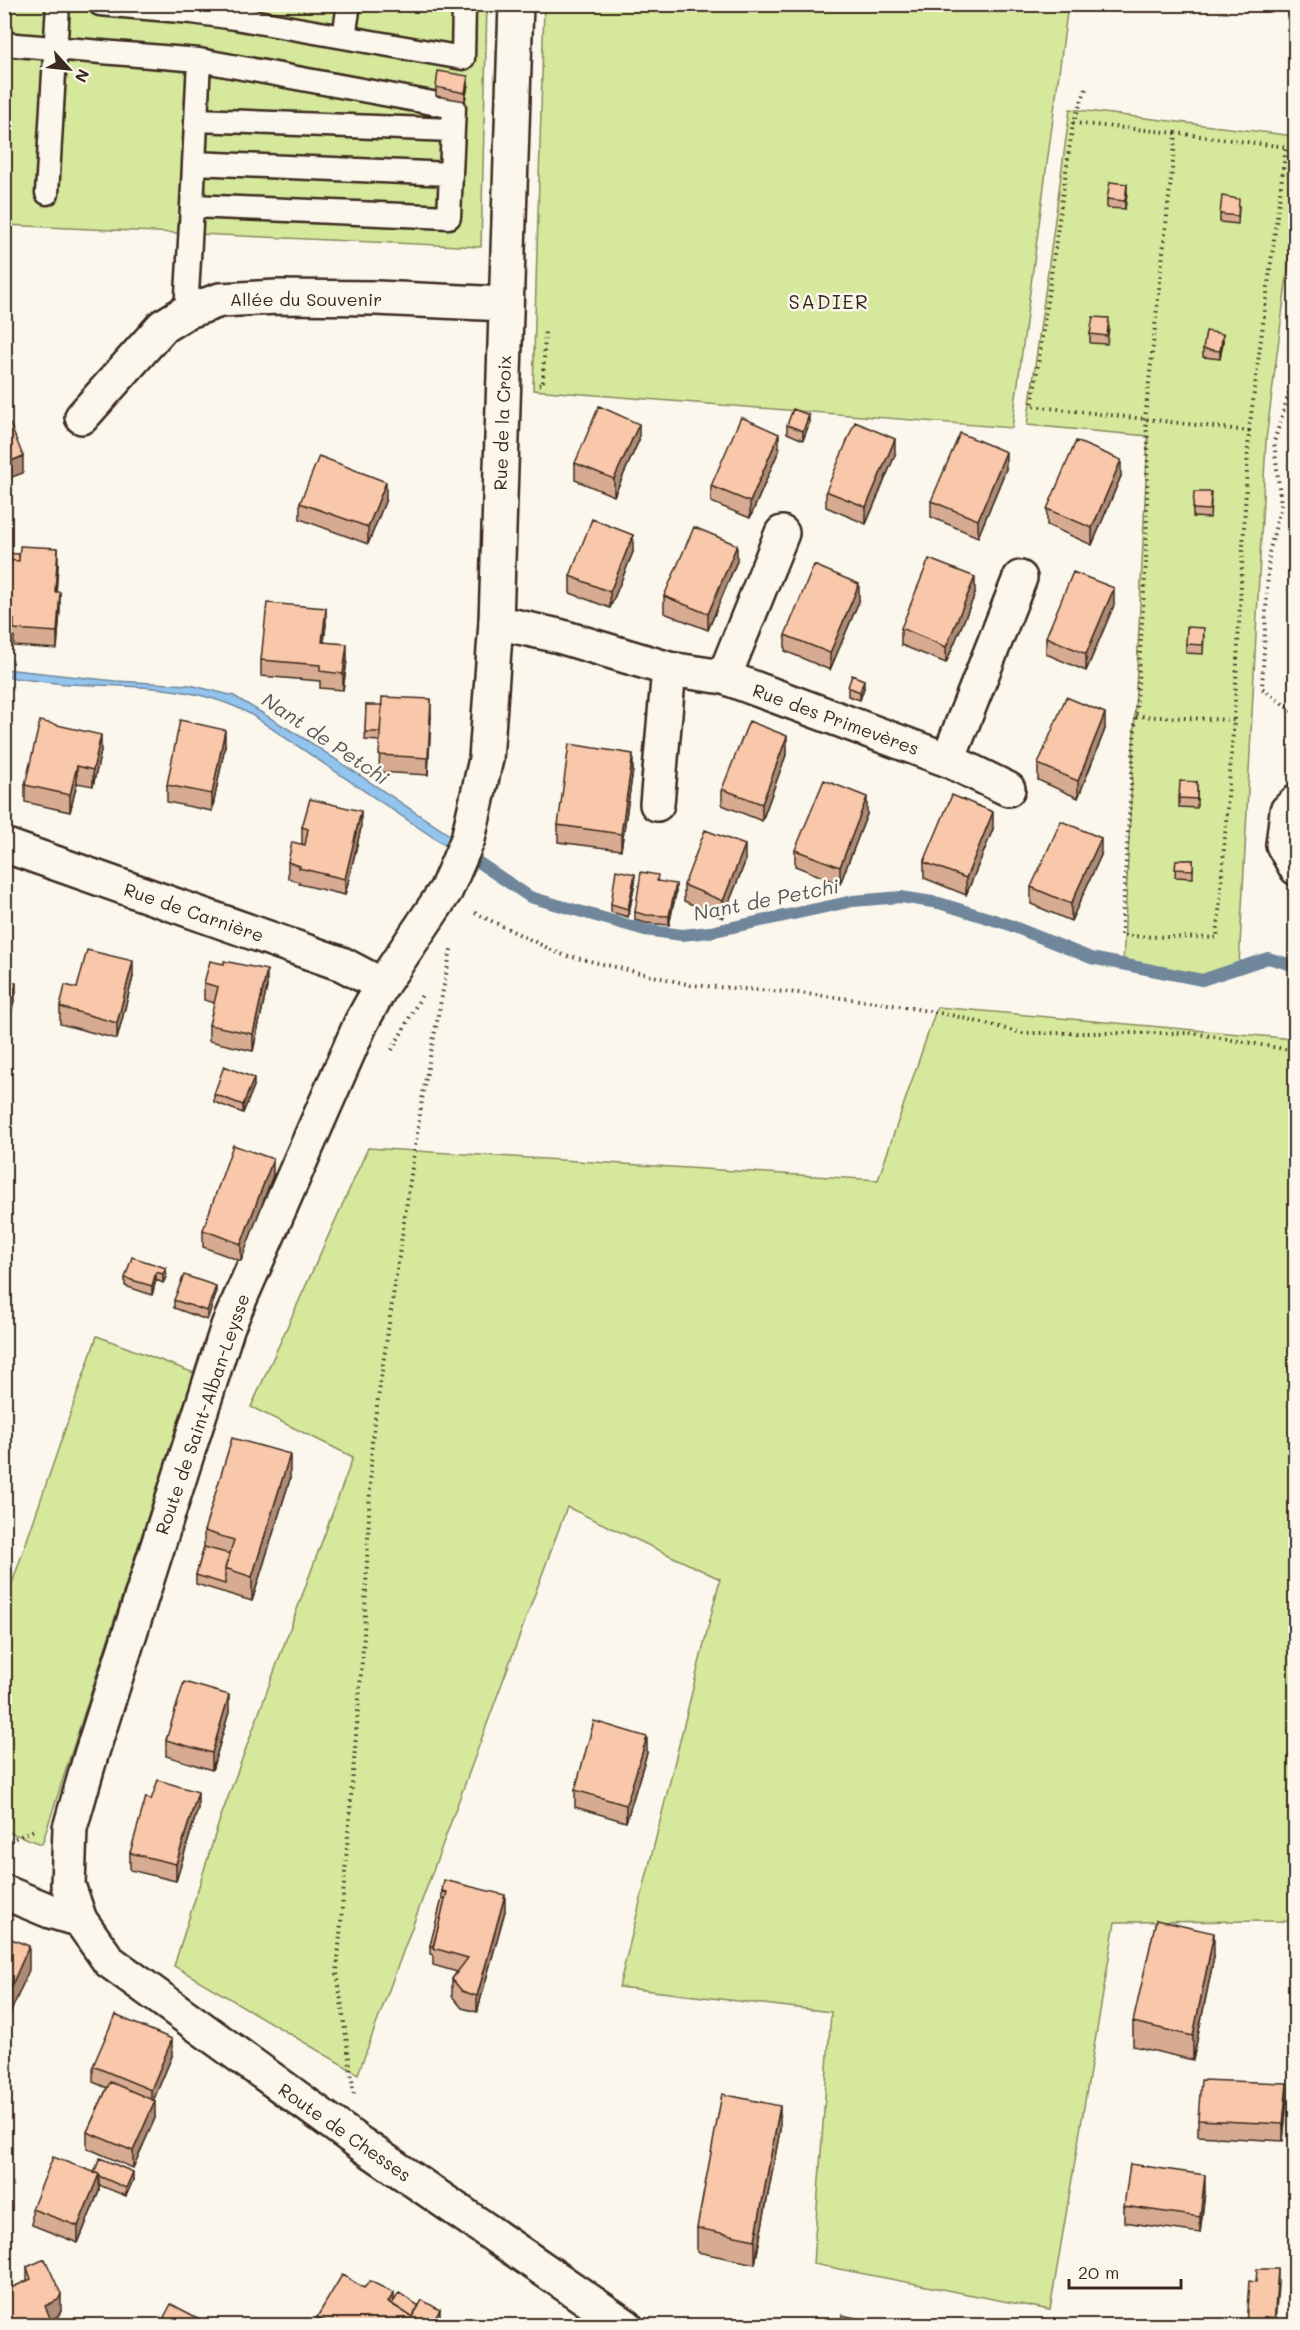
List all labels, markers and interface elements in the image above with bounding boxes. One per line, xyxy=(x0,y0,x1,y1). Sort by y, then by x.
north arrow xyxy=(39,39,99,99)
text: N xyxy=(71,66,95,86)
street label: Allée du Souvenir xyxy=(230,287,382,311)
district label: SADIER xyxy=(789,288,869,314)
street label: Rue de la Croix xyxy=(488,355,516,491)
street label: Rue des Primevères xyxy=(749,678,923,760)
water label: Nant de Petchi xyxy=(258,686,395,791)
water label: Nant de Petchi xyxy=(691,872,842,926)
street label: Rue de Carnière xyxy=(121,877,267,947)
street label: Route de Saint-Alban-Leysse xyxy=(149,1290,255,1538)
street label: Route de Chesses xyxy=(274,2077,416,2187)
scale bar xyxy=(1069,2252,1182,2290)
text: 20 m xyxy=(1078,2260,1119,2284)

